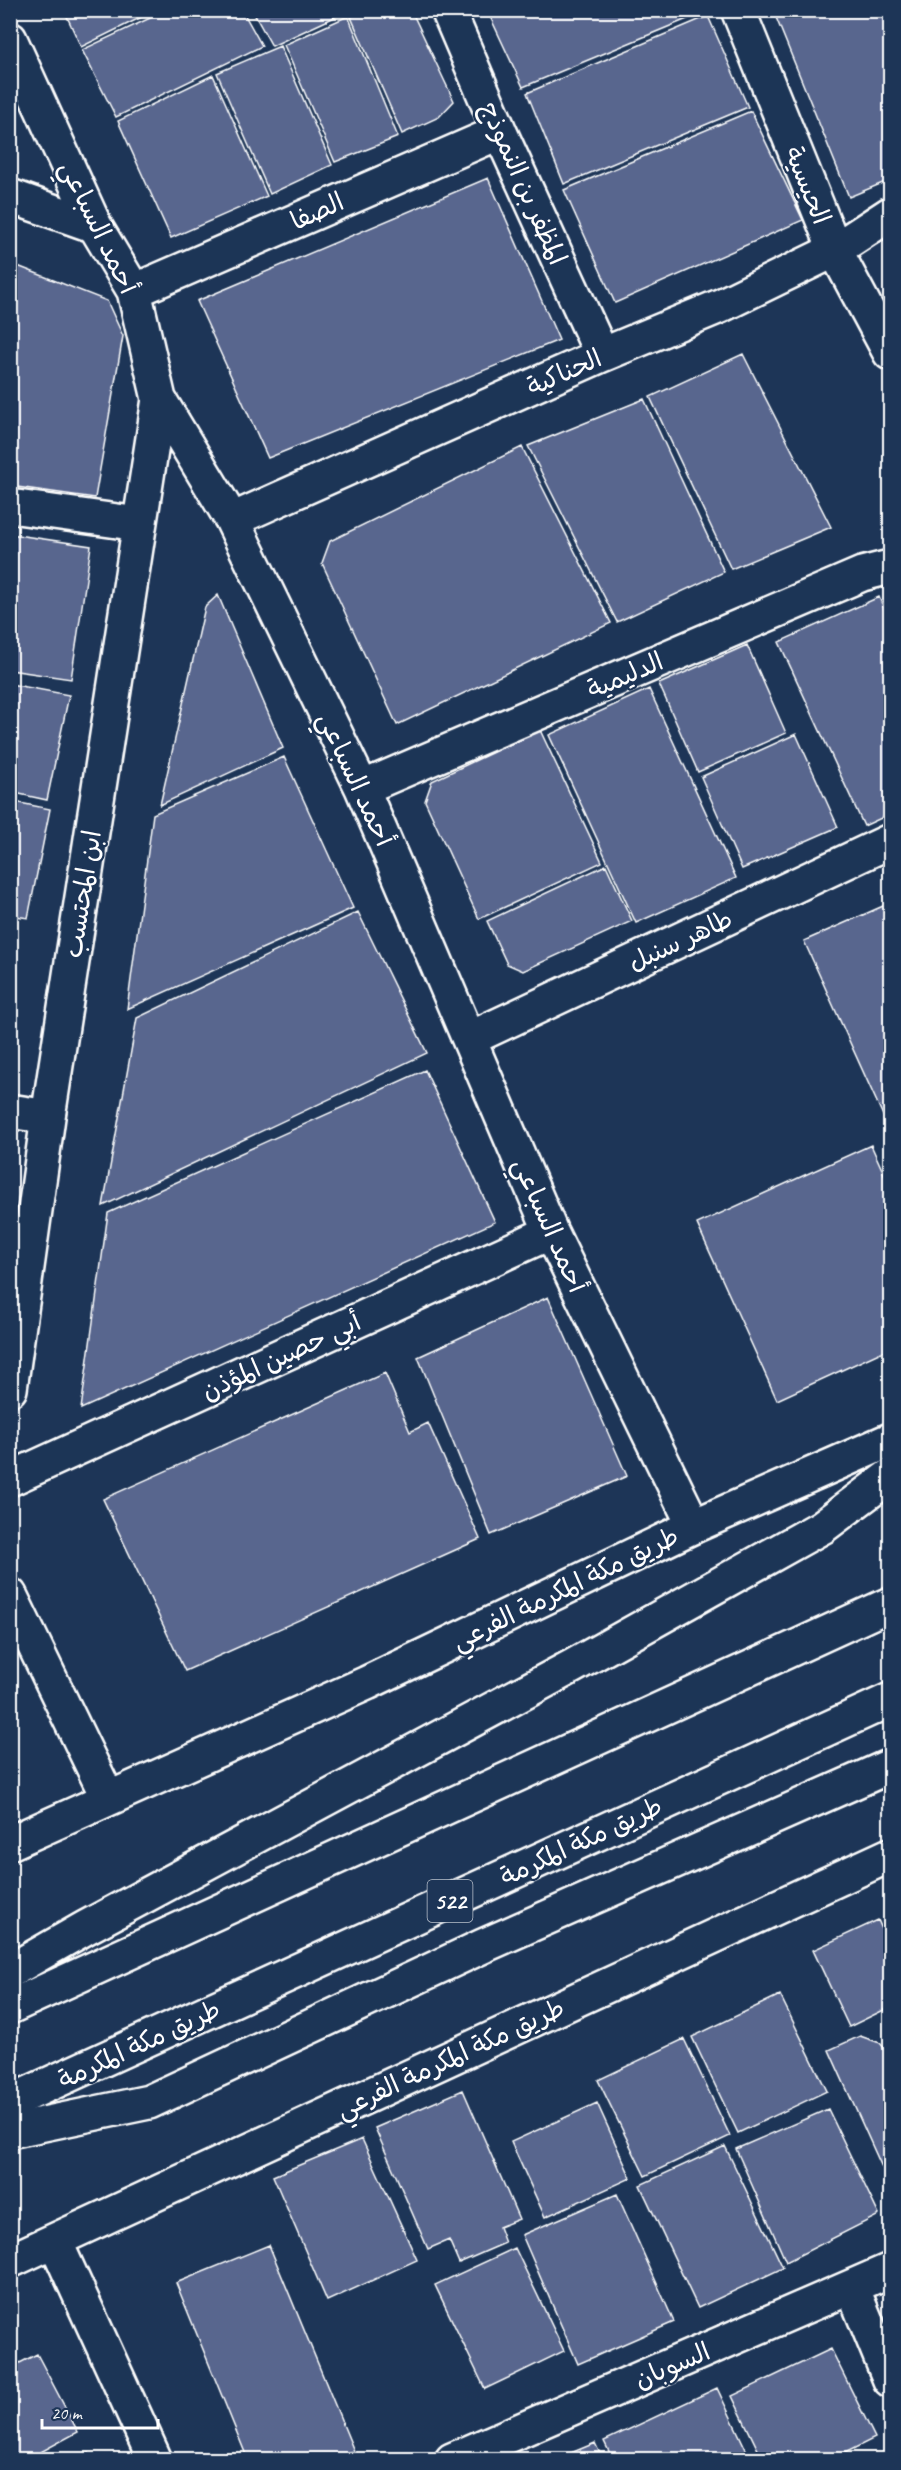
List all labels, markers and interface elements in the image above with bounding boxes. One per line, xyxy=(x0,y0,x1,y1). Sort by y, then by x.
street label: المظفر بن النموذج xyxy=(472,96,574,270)
street label: الحيسية xyxy=(777,141,838,229)
street label: أحمد السباعي xyxy=(47,155,145,303)
street label: الصفا xyxy=(285,185,349,238)
street label: الحناكية xyxy=(522,341,607,403)
street label: الدليمية xyxy=(582,645,668,706)
street label: أحمد السباعي xyxy=(305,707,401,855)
street label: ابن المحتسب xyxy=(56,828,109,960)
street label: طاهر سنبل xyxy=(623,902,738,979)
street label: أحمد السباعي xyxy=(500,1152,594,1301)
street label: أبي حصين المؤذن xyxy=(196,1305,369,1413)
street label: طريق مكة المكرمة الفرعي xyxy=(446,1519,687,1663)
street label: طريق مكة المكرمة xyxy=(495,1789,668,1894)
road number: 522 xyxy=(428,1880,472,1922)
street label: طريق مكة المكرمة الفرعي xyxy=(331,1991,572,2131)
street label: طريق مكة المكرمة xyxy=(53,1992,226,2097)
street label: السوبان xyxy=(629,2335,715,2396)
scale bar xyxy=(42,2392,158,2430)
text: 20 m xyxy=(51,2402,84,2424)

